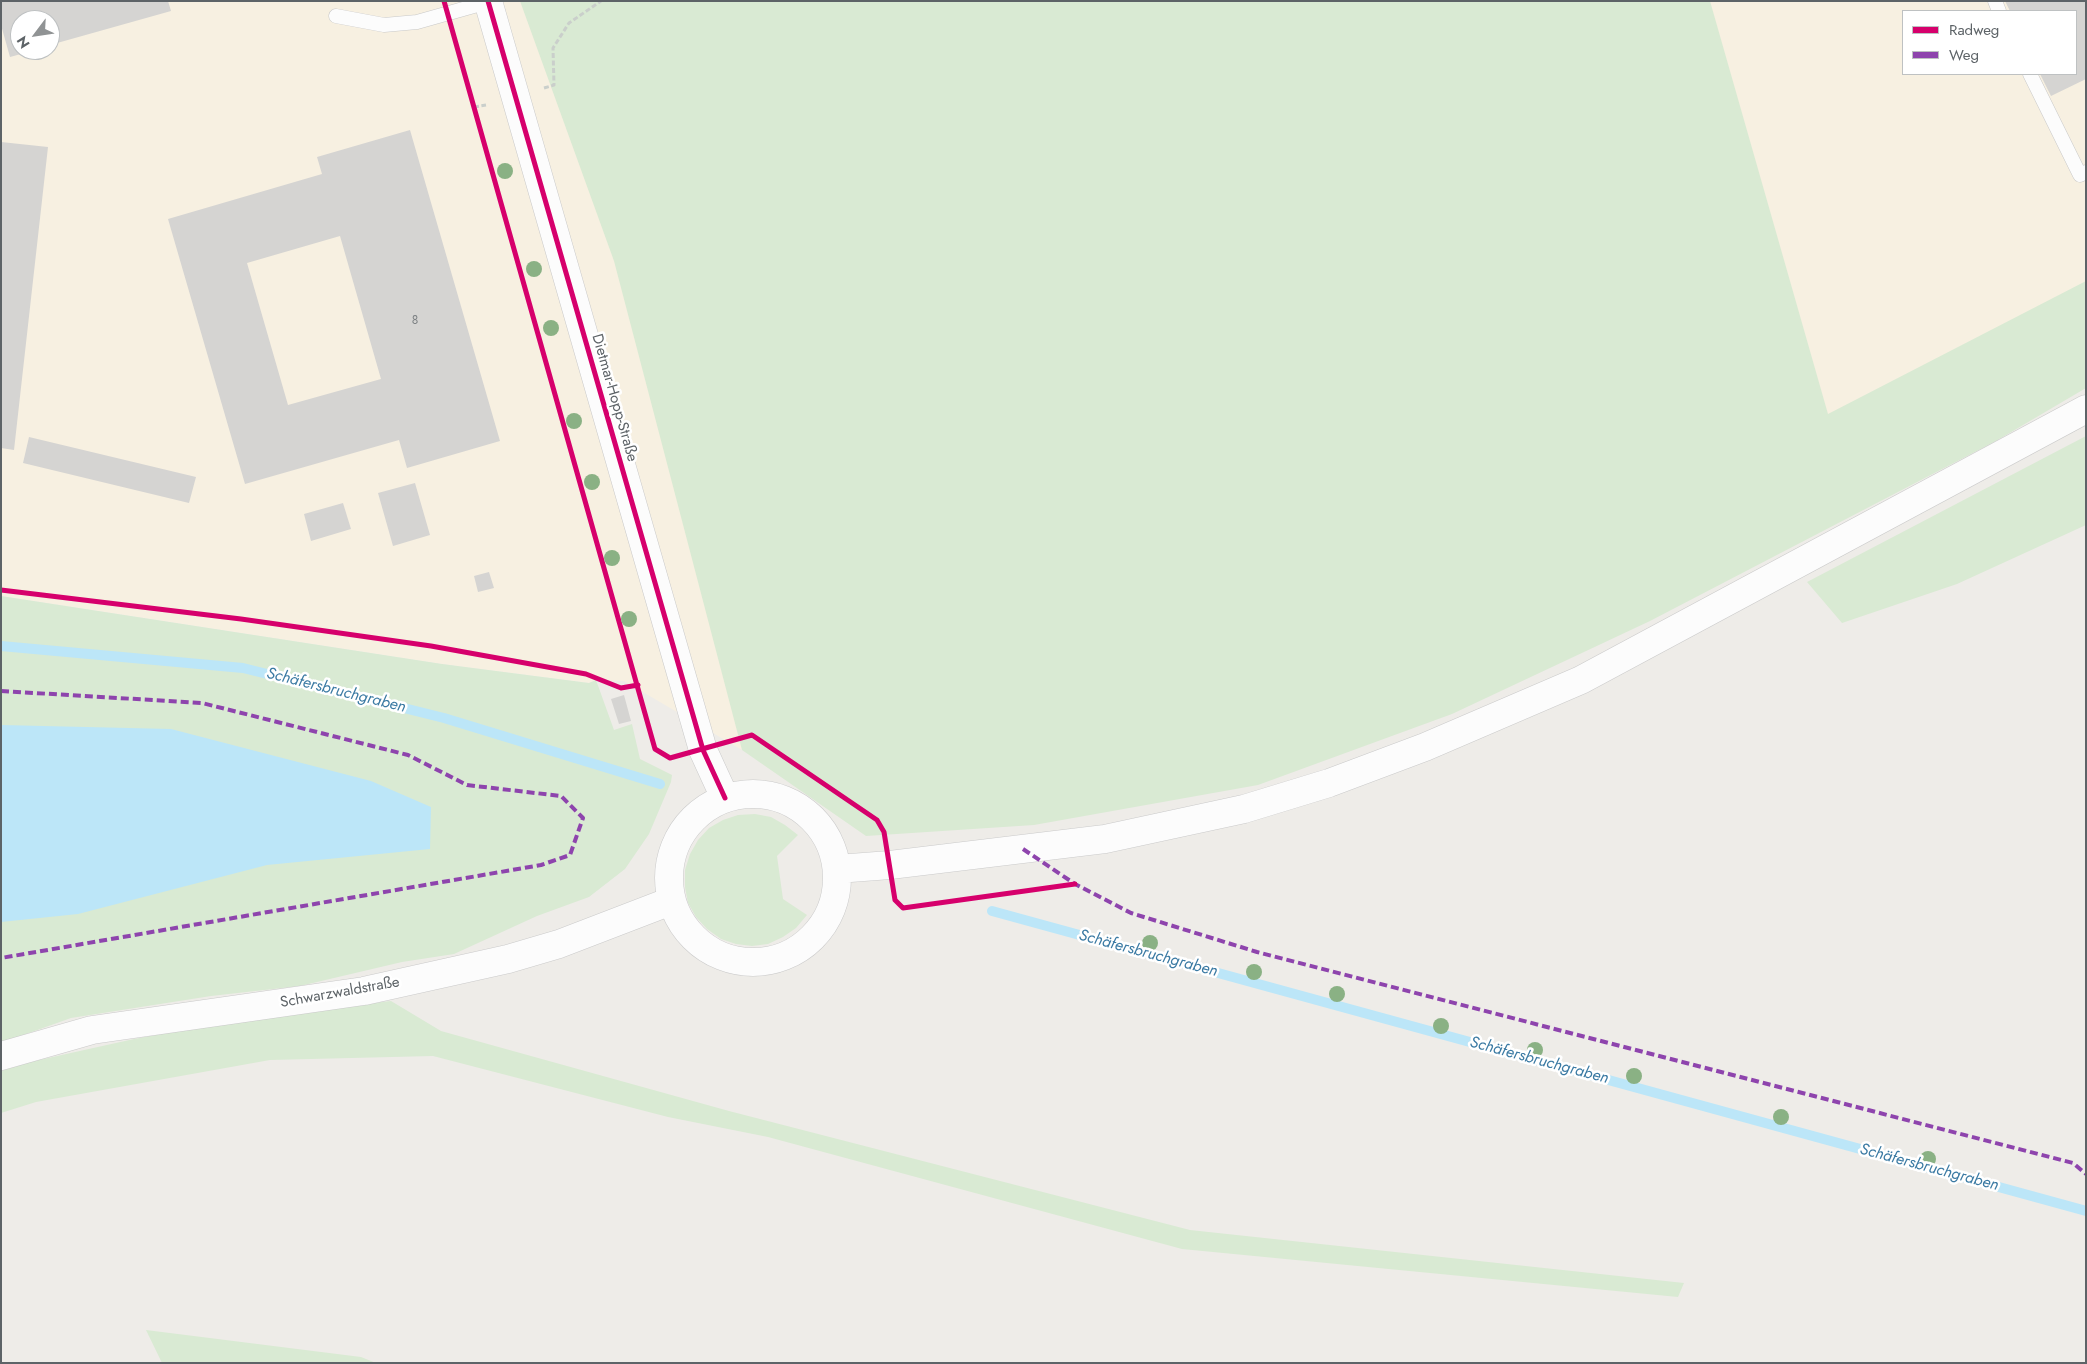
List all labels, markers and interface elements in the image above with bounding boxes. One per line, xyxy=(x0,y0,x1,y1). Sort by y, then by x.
north arrow xyxy=(10,10,60,60)
legend xyxy=(1902,10,2077,75)
text: Radweg xyxy=(1949,19,1999,41)
text: N xyxy=(12,32,34,52)
text: Weg xyxy=(1949,44,1979,66)
house number: 8 xyxy=(412,314,418,328)
street label: Dietmar-Hopp-Straße xyxy=(587,332,641,464)
water label: Schäfersbruchgraben xyxy=(264,664,408,718)
water label: Schäfersbruchgraben xyxy=(1077,926,1219,982)
street label: Schwarzwaldstraße xyxy=(279,974,401,1012)
water label: Schäfersbruchgraben xyxy=(1468,1033,1610,1089)
water label: Schäfersbruchgraben xyxy=(1858,1140,2000,1196)

